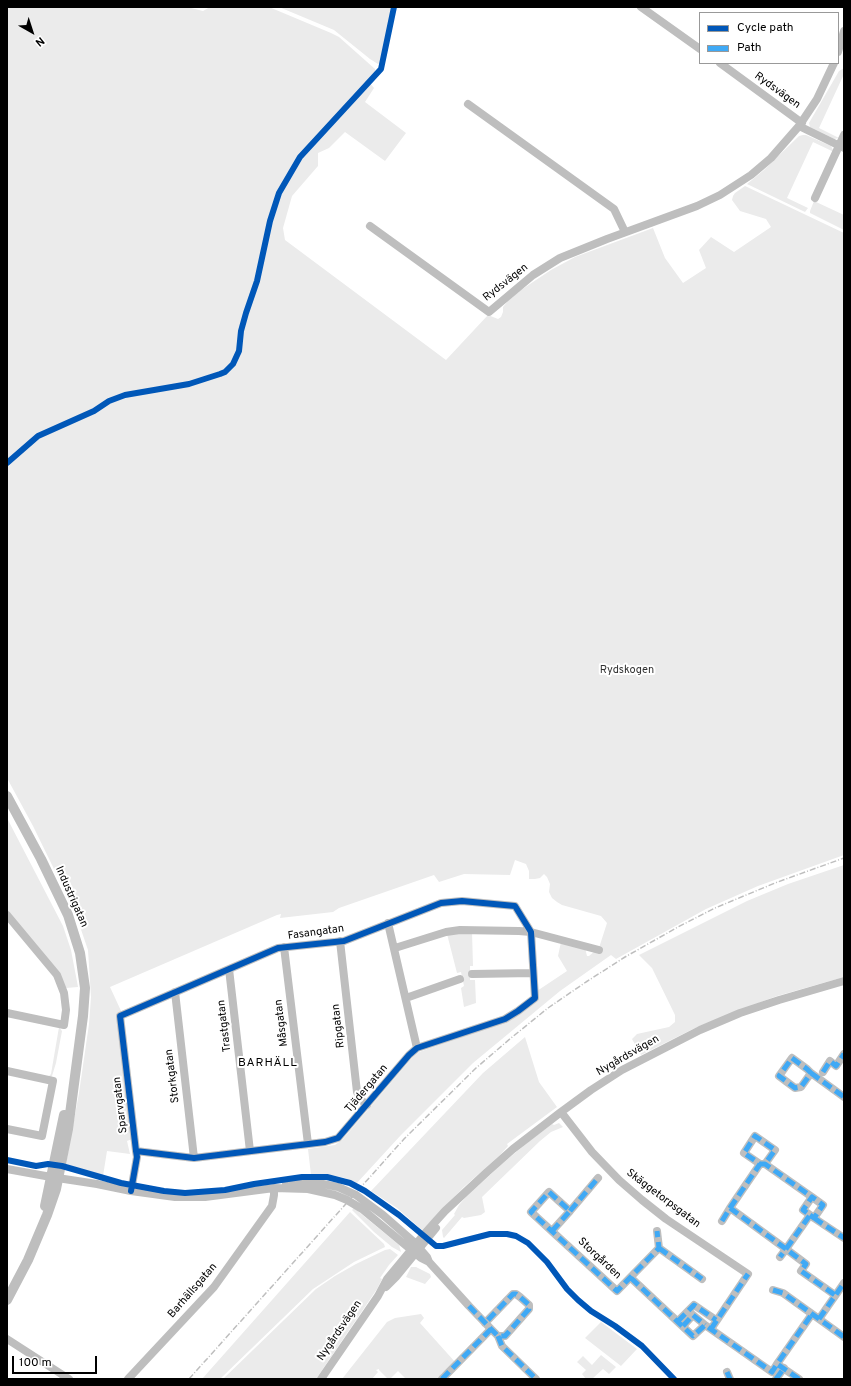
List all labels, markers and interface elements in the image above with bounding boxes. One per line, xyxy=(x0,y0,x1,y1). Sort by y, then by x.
north arrow xyxy=(12,12,52,52)
legend xyxy=(699,12,839,64)
text: Cycle path xyxy=(737,20,794,36)
text: N xyxy=(32,33,47,49)
text: Path xyxy=(737,40,762,56)
street label: Rydsvägen xyxy=(751,70,803,112)
street label: Rydsvägen xyxy=(481,261,531,305)
park label: Rydskogen xyxy=(600,664,654,678)
street label: Industrigatan xyxy=(52,864,90,930)
street label: Fasangatan xyxy=(287,923,345,943)
street label: Trastgatan xyxy=(215,999,235,1053)
street label: Måsgatan xyxy=(273,999,291,1047)
street label: Ripgatan xyxy=(330,1003,348,1049)
street label: Nygårdsvägen xyxy=(594,1033,662,1079)
street label: Storkgatan xyxy=(163,1048,183,1104)
district label: BARHÄLL xyxy=(238,1057,298,1071)
street label: Tjädergatan xyxy=(343,1062,391,1116)
street label: Sparvgatan xyxy=(111,1076,131,1134)
street label: Skäggetorpsgatan xyxy=(623,1167,703,1231)
street label: Storgården xyxy=(574,1235,624,1283)
street label: Barhällsgatan xyxy=(166,1261,220,1321)
street label: Nygårdsvägen xyxy=(315,1298,365,1364)
scale bar xyxy=(14,1348,99,1374)
text: 100 m xyxy=(19,1355,52,1371)

